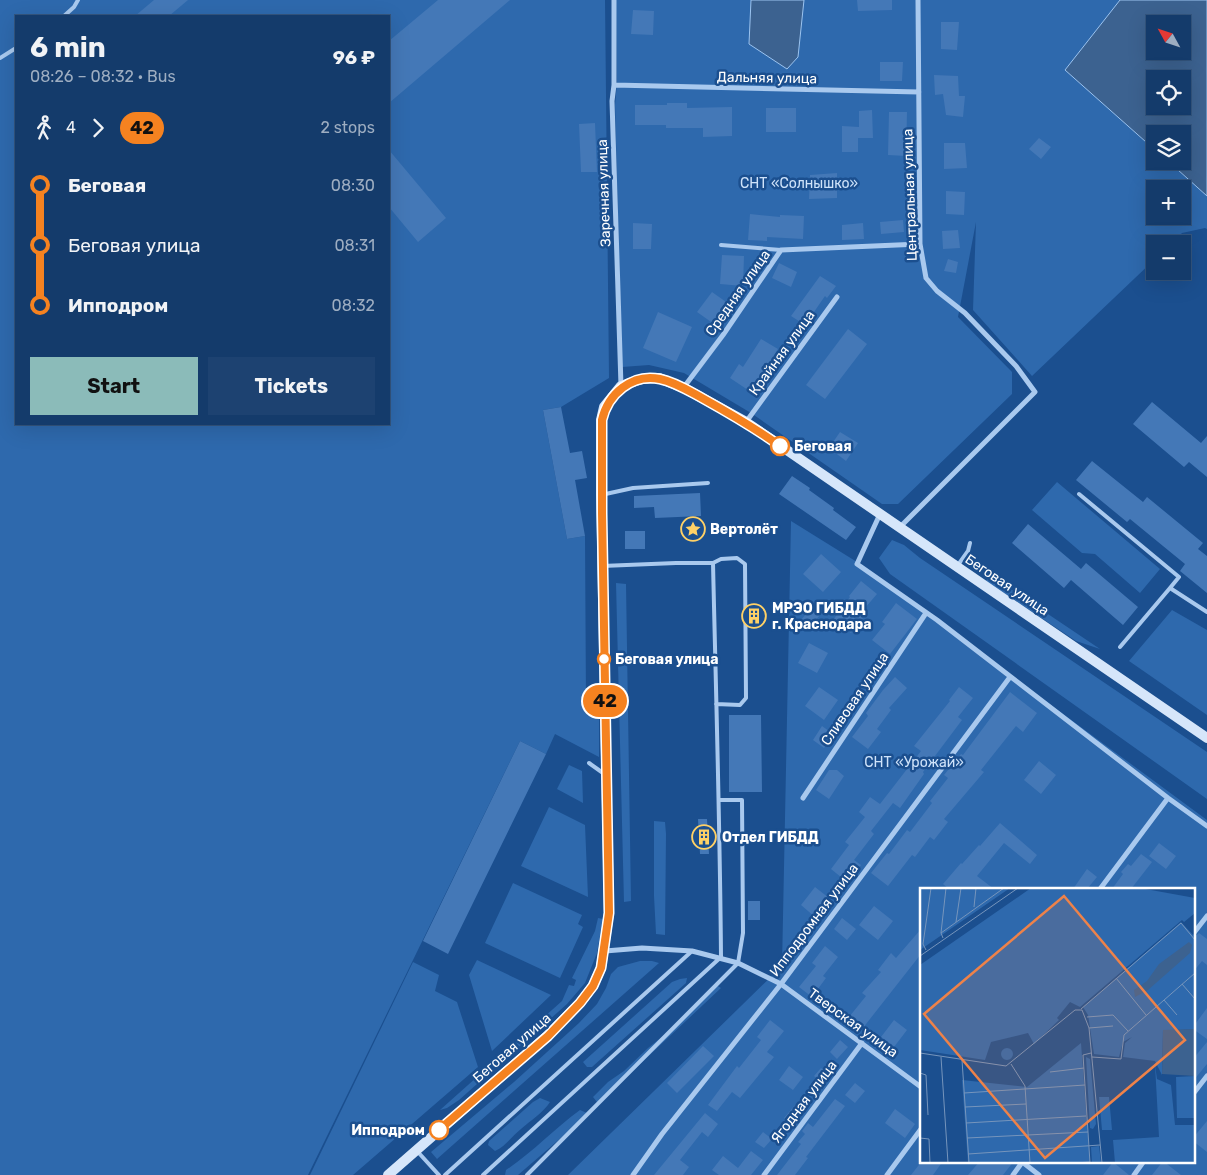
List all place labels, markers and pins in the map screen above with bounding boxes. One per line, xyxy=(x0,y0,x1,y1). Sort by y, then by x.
marker: Беговая xyxy=(770,436,790,456)
place label: Беговая xyxy=(794,438,852,455)
place icon: Вертолёт xyxy=(680,516,706,542)
place label: Вертолёт xyxy=(710,521,778,538)
place label: МРЭО ГИБДД г. Краснодара xyxy=(772,600,872,633)
building icon: МРЭО ГИБДД г. Краснодара xyxy=(741,603,767,629)
place label: Беговая улица xyxy=(615,651,719,668)
marker: Беговая улица xyxy=(597,652,611,666)
building icon: Отдел ГИБДД xyxy=(691,824,717,850)
place label: Отдел ГИБДД xyxy=(722,829,819,846)
marker: Ипподром xyxy=(429,1120,449,1140)
place label: Ипподром xyxy=(351,1122,425,1139)

